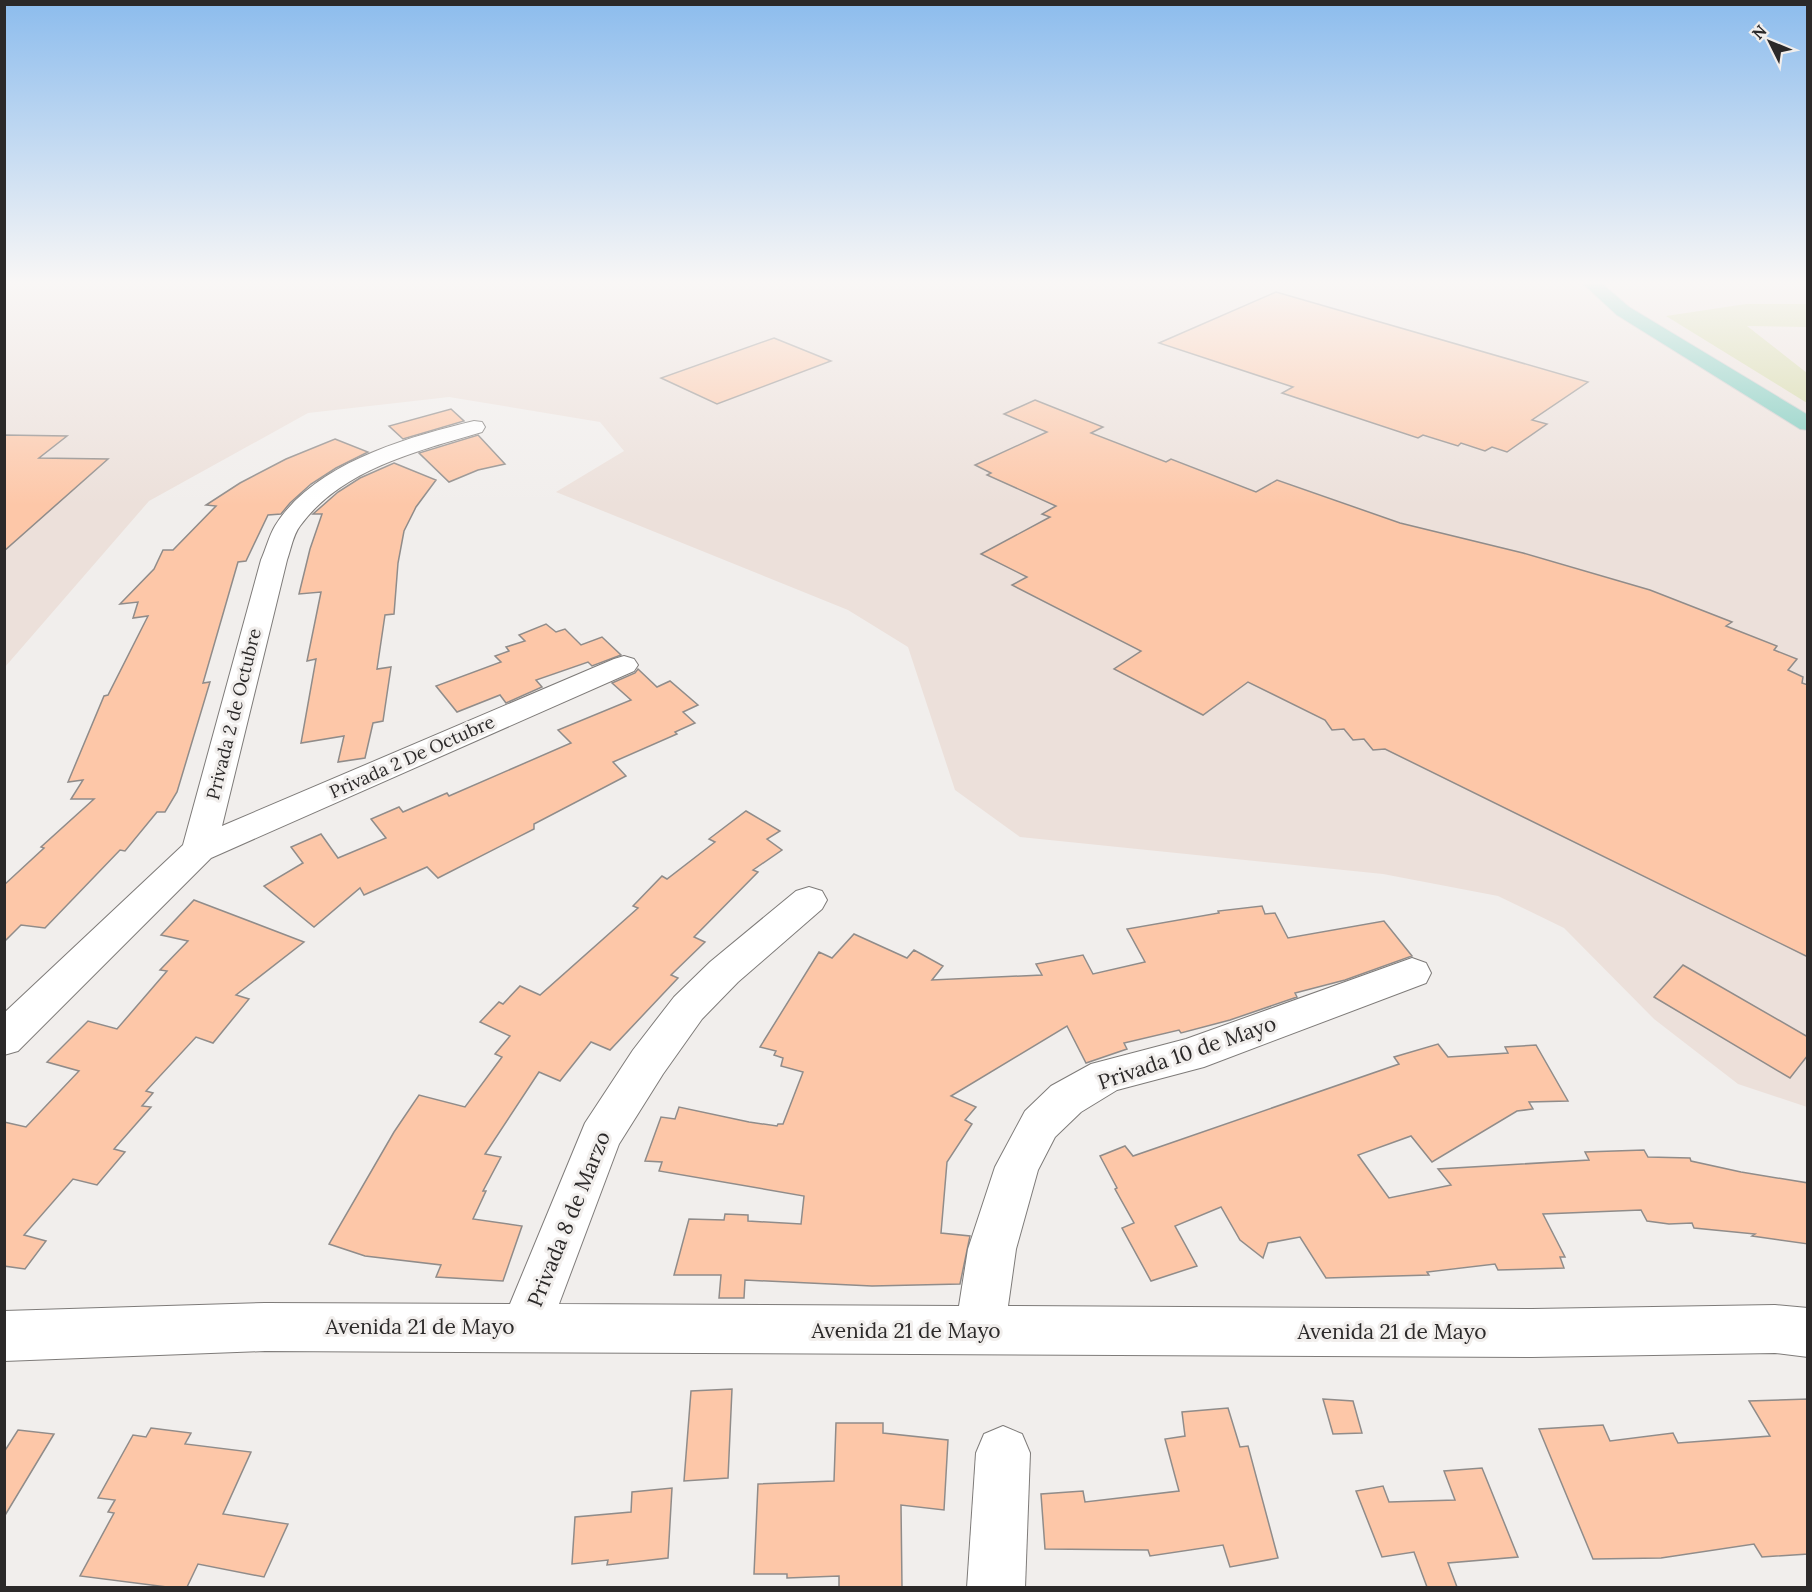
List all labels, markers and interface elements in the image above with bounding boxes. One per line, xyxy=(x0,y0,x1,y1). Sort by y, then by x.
north arrow xyxy=(1740,12,1800,72)
text: N xyxy=(1747,20,1771,43)
street label: Privada 2 de Octubre xyxy=(201,626,266,802)
street label: Privada 2 De Octubre xyxy=(326,710,498,803)
street label: Privada 10 de Mayo xyxy=(1094,1009,1279,1096)
street label: Privada 8 de Marzo xyxy=(521,1127,616,1310)
street label: Avenida 21 de Mayo xyxy=(324,1313,515,1340)
street label: Avenida 21 de Mayo xyxy=(810,1317,1001,1344)
street label: Avenida 21 de Mayo xyxy=(1296,1318,1487,1345)

